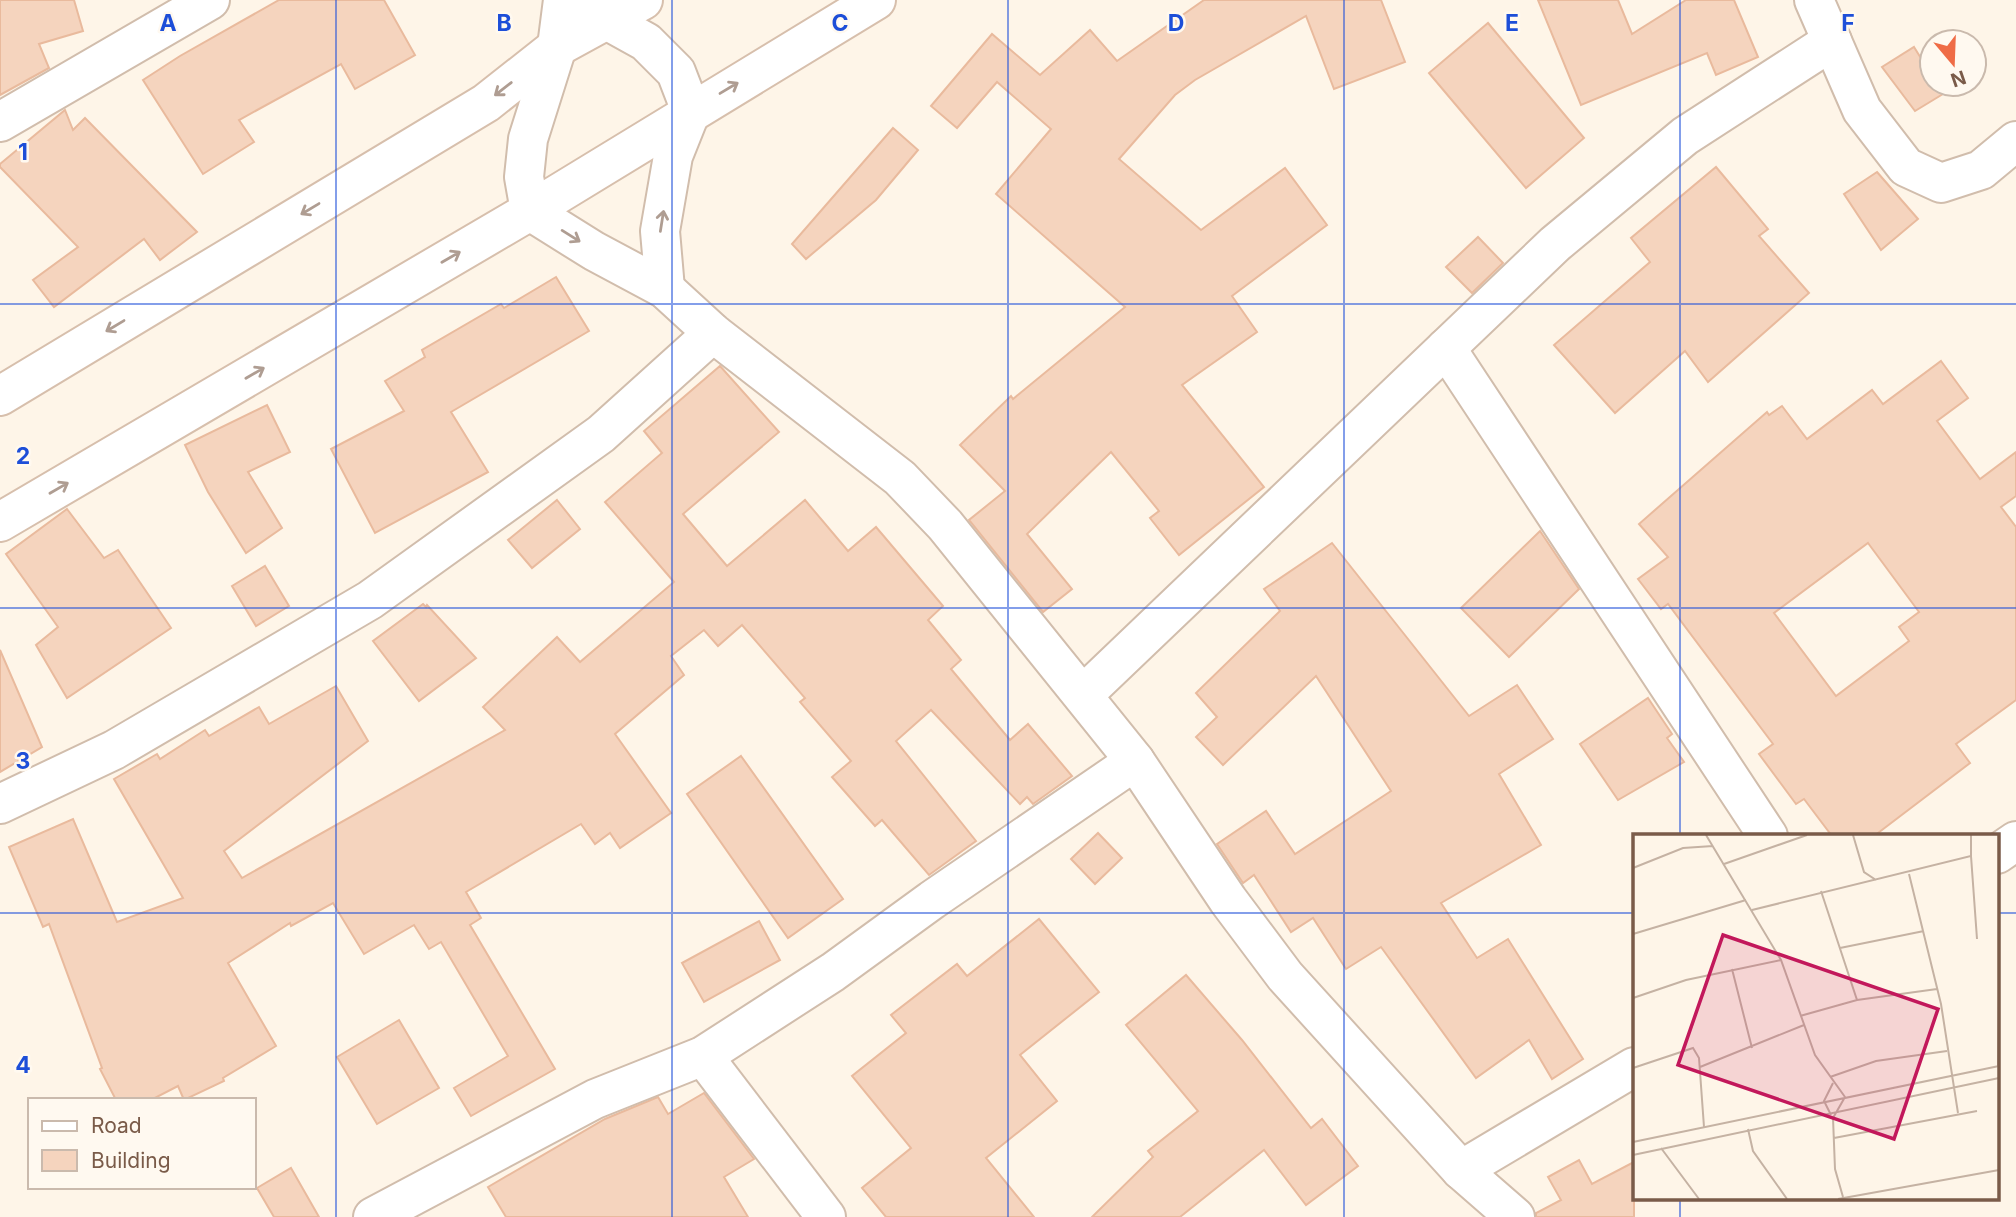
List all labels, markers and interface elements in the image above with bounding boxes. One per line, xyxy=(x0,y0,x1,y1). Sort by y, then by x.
text: A xyxy=(159,9,177,37)
text: B xyxy=(496,9,512,37)
text: C xyxy=(831,9,849,37)
text: D xyxy=(1168,9,1184,37)
text: E xyxy=(1505,9,1519,37)
text: F xyxy=(1841,9,1855,37)
north arrow xyxy=(1918,28,1988,98)
text: N xyxy=(1948,65,1969,92)
one-way arrow xyxy=(495,81,513,97)
one-way arrow xyxy=(719,81,739,95)
text: 1 xyxy=(18,138,28,166)
one-way arrow xyxy=(301,202,321,216)
one-way arrow xyxy=(656,210,669,233)
one-way arrow xyxy=(561,229,580,244)
one-way arrow xyxy=(441,250,461,264)
one-way arrow xyxy=(106,320,126,334)
one-way arrow xyxy=(245,365,265,379)
text: 2 xyxy=(16,442,30,470)
one-way arrow xyxy=(48,481,68,495)
text: 3 xyxy=(16,747,30,775)
inset map xyxy=(1633,834,1998,1200)
text: 4 xyxy=(15,1051,31,1079)
legend xyxy=(28,1098,256,1189)
text: Road xyxy=(91,1113,142,1138)
text: Building xyxy=(91,1148,171,1173)

